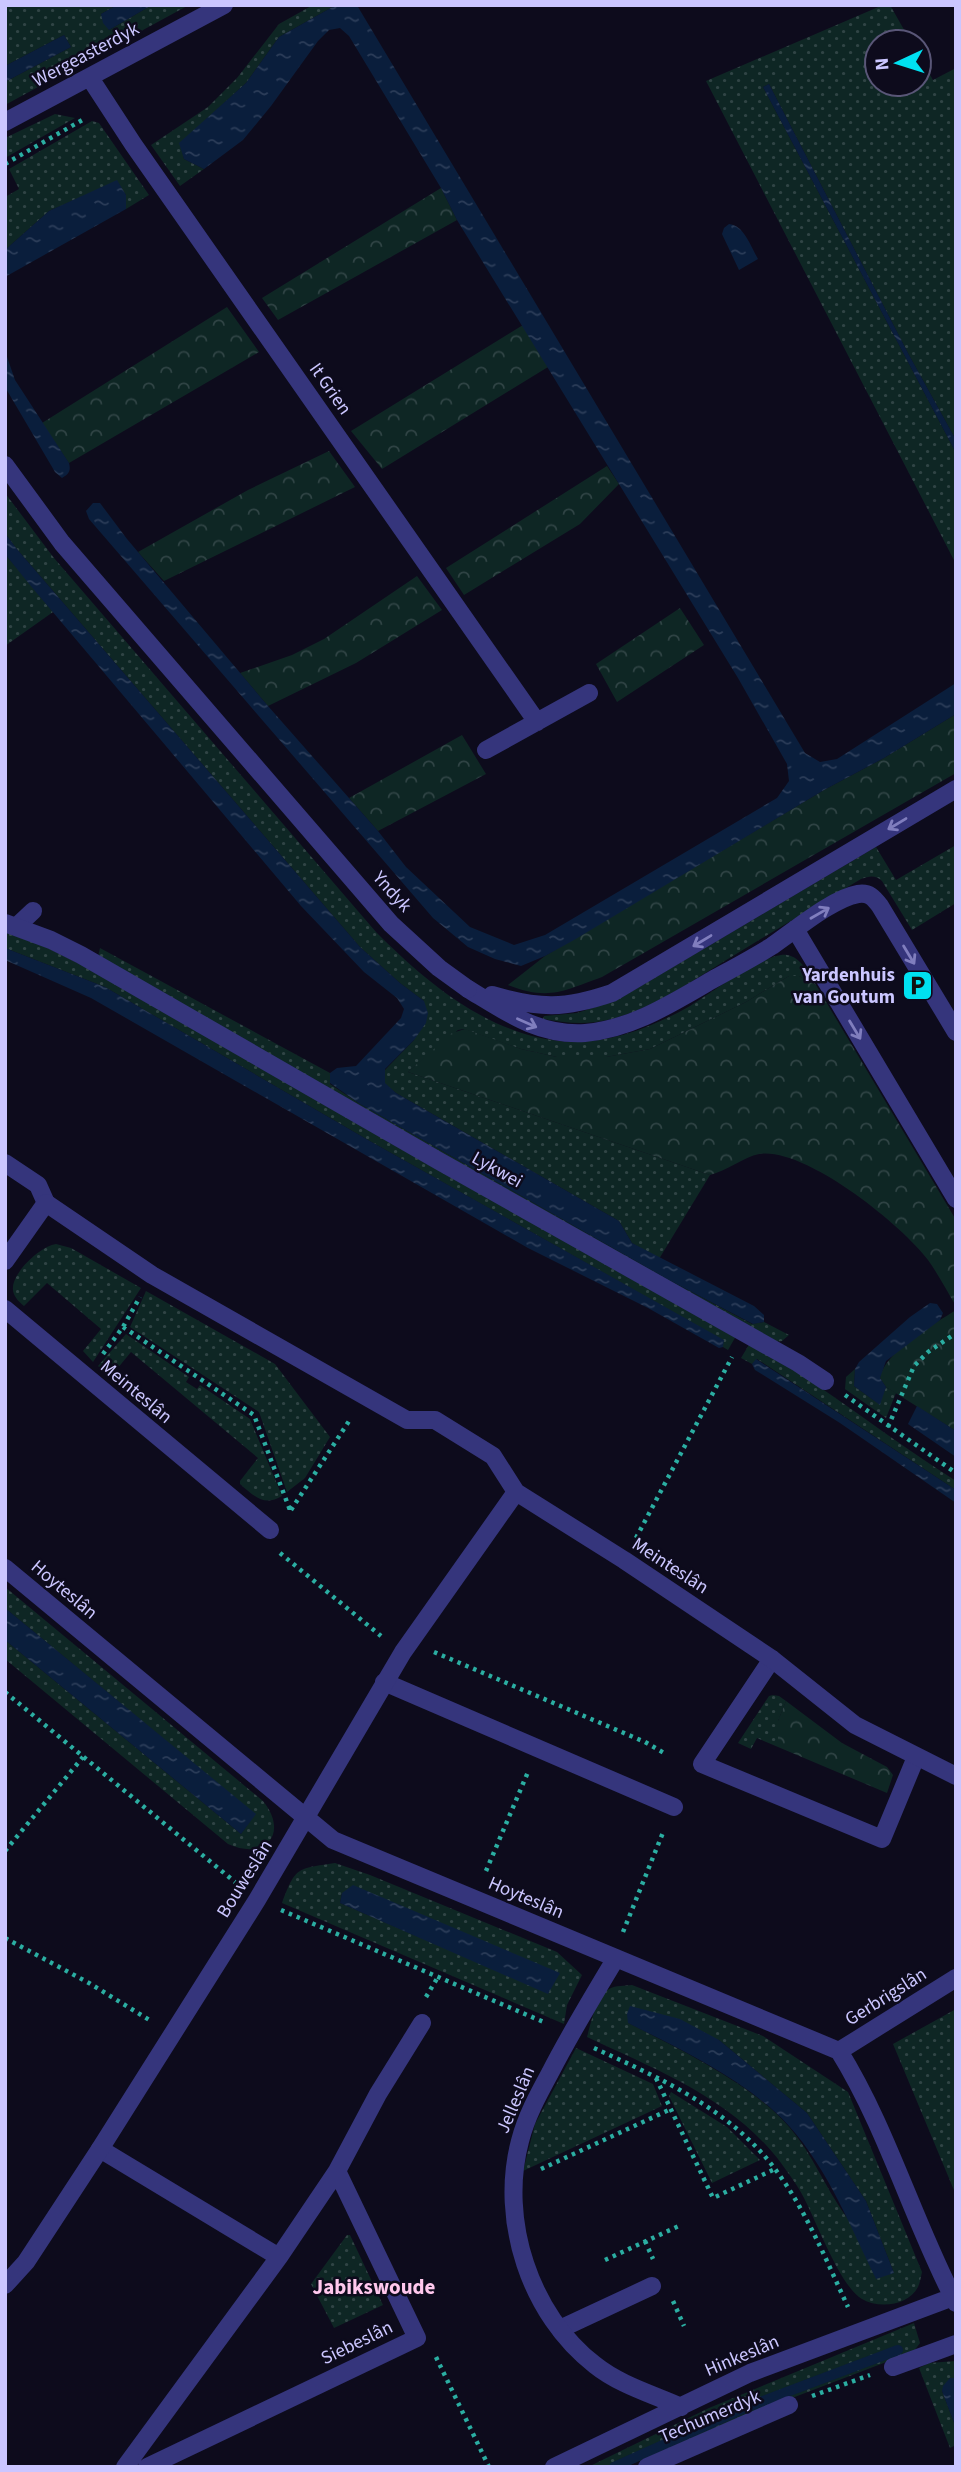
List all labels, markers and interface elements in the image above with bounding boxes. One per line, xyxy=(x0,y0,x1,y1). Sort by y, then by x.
street label: Wergeasterdyk xyxy=(28,15,145,94)
north arrow xyxy=(863,28,933,98)
text: N xyxy=(869,57,896,71)
street label: It Grien xyxy=(302,357,358,421)
one-way arrow xyxy=(888,818,908,832)
street label: Yndyk xyxy=(365,865,418,919)
one-way arrow xyxy=(809,906,830,919)
one-way arrow xyxy=(692,934,712,948)
one-way arrow xyxy=(903,944,917,964)
place label: Yardenhuis van Goutum xyxy=(793,962,895,1011)
parking icon: Yardenhuis van Goutum xyxy=(901,969,935,1003)
one-way arrow xyxy=(516,1017,537,1030)
one-way arrow xyxy=(848,1019,862,1039)
street label: Lykwei xyxy=(467,1145,527,1195)
street label: Meinteslân xyxy=(94,1354,178,1430)
street label: Meinteslân xyxy=(626,1531,714,1601)
street label: Hoyteslân xyxy=(25,1554,103,1626)
street label: Bouweslân xyxy=(210,1835,280,1923)
street label: Hoyteslân xyxy=(484,1870,568,1926)
street label: Gerbrigslân xyxy=(840,1961,932,2033)
street label: Jelleslân xyxy=(490,2062,542,2138)
district label: Jabikswoude xyxy=(312,2272,436,2302)
street label: Siebeslân xyxy=(316,2314,398,2372)
street label: Hinkeslân xyxy=(700,2328,784,2384)
street label: Techumerdyk xyxy=(655,2383,766,2451)

